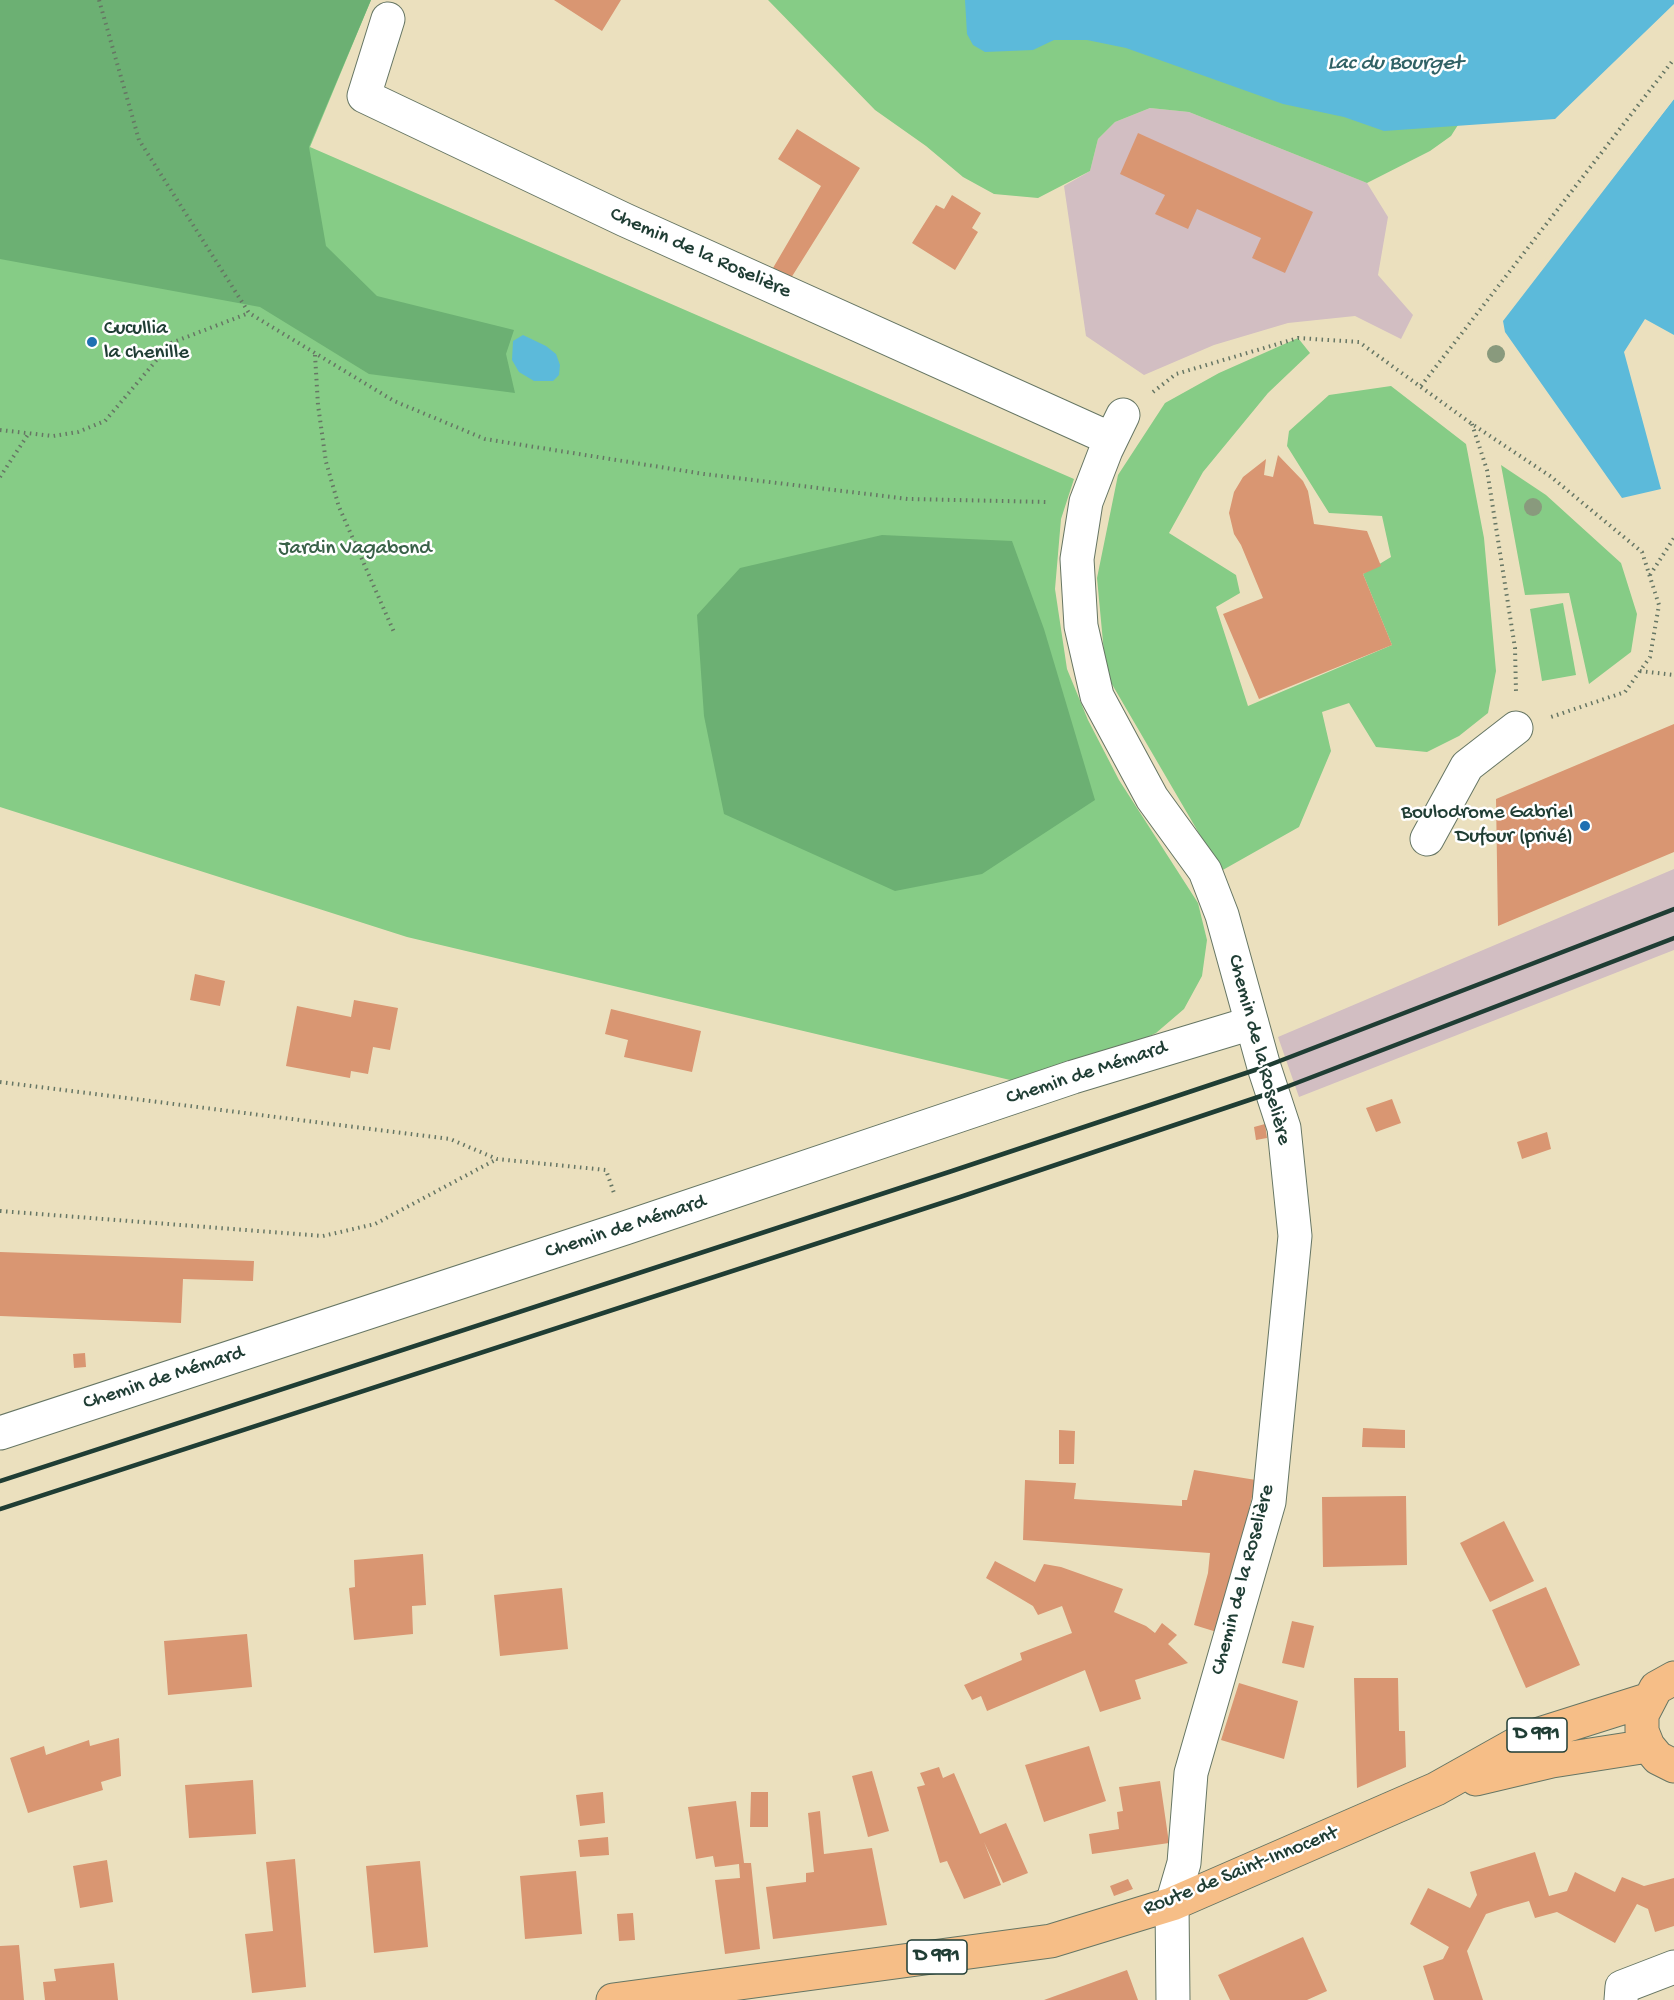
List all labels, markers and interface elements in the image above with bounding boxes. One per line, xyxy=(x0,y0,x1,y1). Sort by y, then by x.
water label: Lac du Bourget xyxy=(1327,52,1463,78)
street label: Chemin de la Roselière xyxy=(605,203,795,305)
place label: Cucullia la chenille xyxy=(104,317,189,367)
marker: Cucullia la chenille xyxy=(85,335,99,349)
park label: Jardin Vagabond xyxy=(278,537,432,563)
place label: Boulodrome Gabriel Dufour (privé) xyxy=(1401,801,1573,851)
marker: Boulodrome Gabriel Dufour (privé) xyxy=(1578,819,1592,833)
street label: Chemin de la Roselière xyxy=(1220,952,1296,1148)
street label: Chemin de Mémard xyxy=(1003,1036,1171,1112)
street label: Chemin de Mémard xyxy=(542,1190,710,1266)
street label: Chemin de Mémard xyxy=(80,1341,248,1417)
street label: Chemin de la Roselière xyxy=(1206,1482,1282,1678)
road number: D 991 xyxy=(1507,1718,1567,1752)
street label: Route de Saint-Innocent xyxy=(1140,1821,1342,1923)
road number: D 991 xyxy=(907,1940,967,1974)

